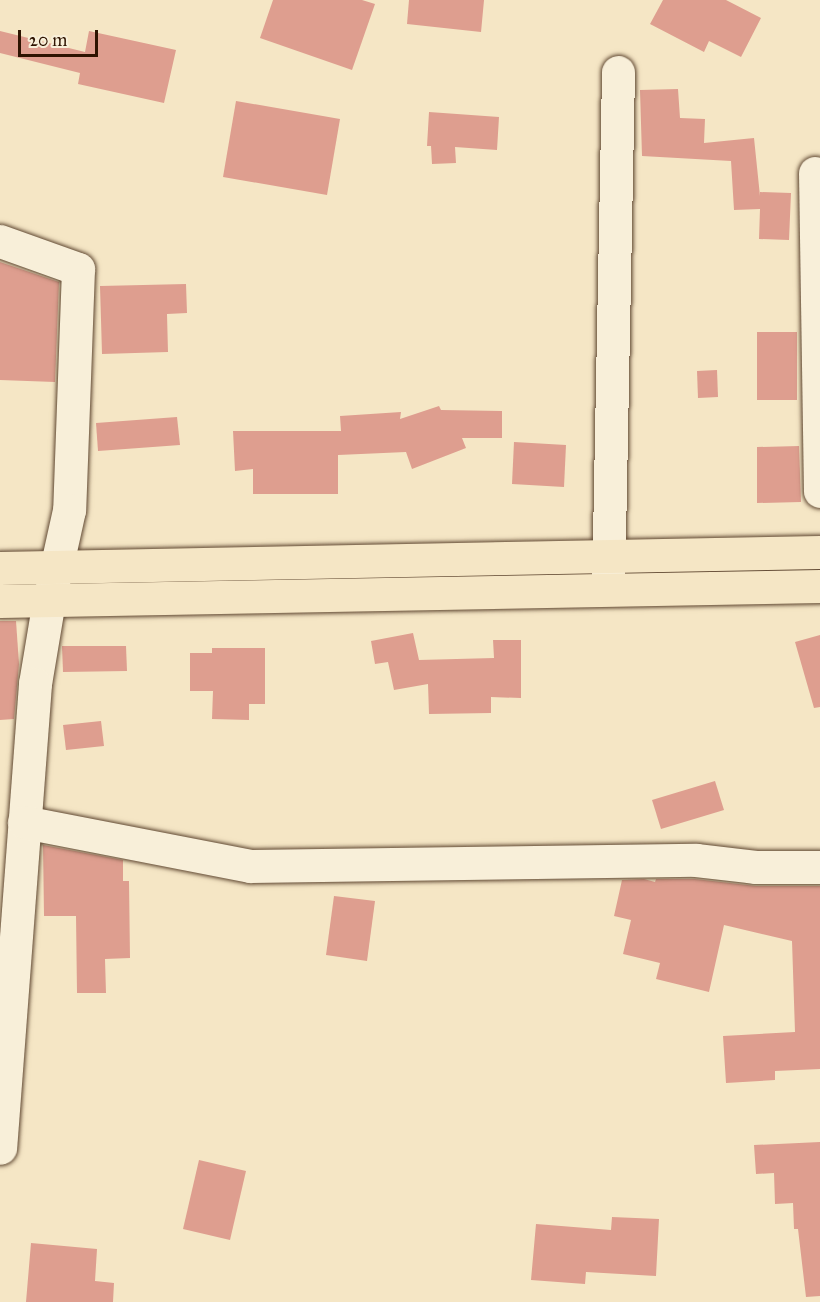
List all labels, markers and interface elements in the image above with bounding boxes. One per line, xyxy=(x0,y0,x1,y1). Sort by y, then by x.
scale bar xyxy=(21,18,100,56)
text: 20 m xyxy=(29,29,67,51)

